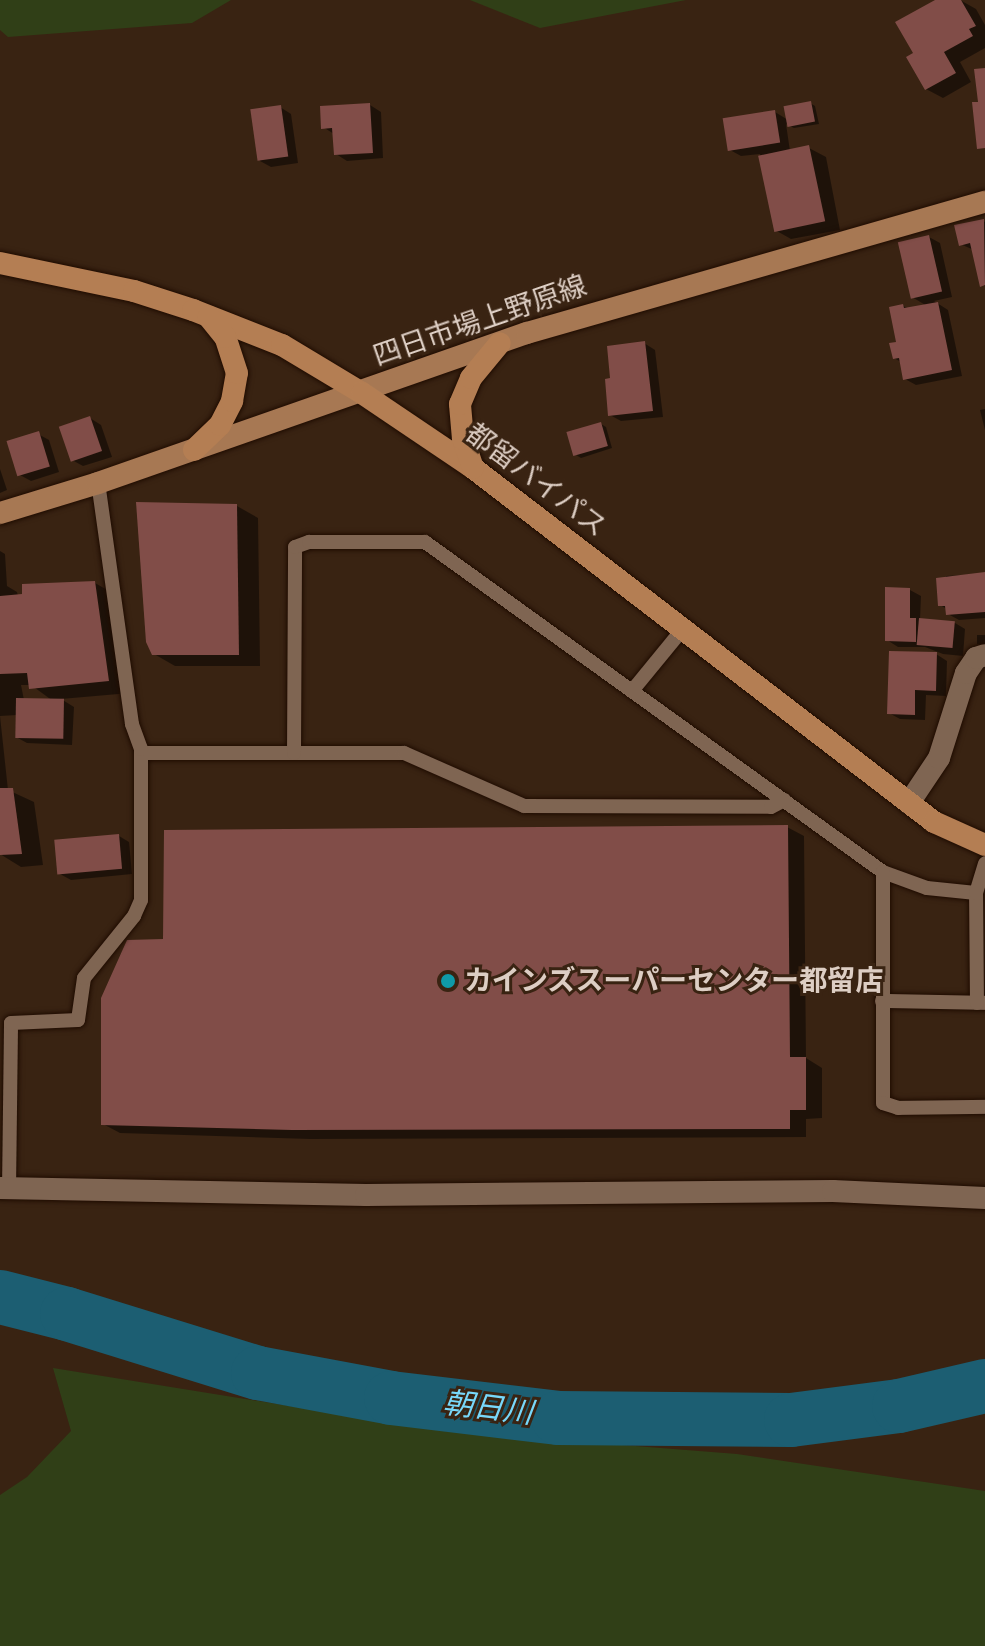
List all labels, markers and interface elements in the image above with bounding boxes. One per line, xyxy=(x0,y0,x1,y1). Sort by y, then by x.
street label: 四日市場上野原線 xyxy=(369,269,591,373)
street label: 都留バイパス xyxy=(459,416,613,544)
place label: カインズスーパーセンター都留店 xyxy=(464,964,884,998)
marker: カインズスーパーセンター都留店 xyxy=(439,972,457,990)
water label: 朝日川 xyxy=(441,1386,535,1432)

